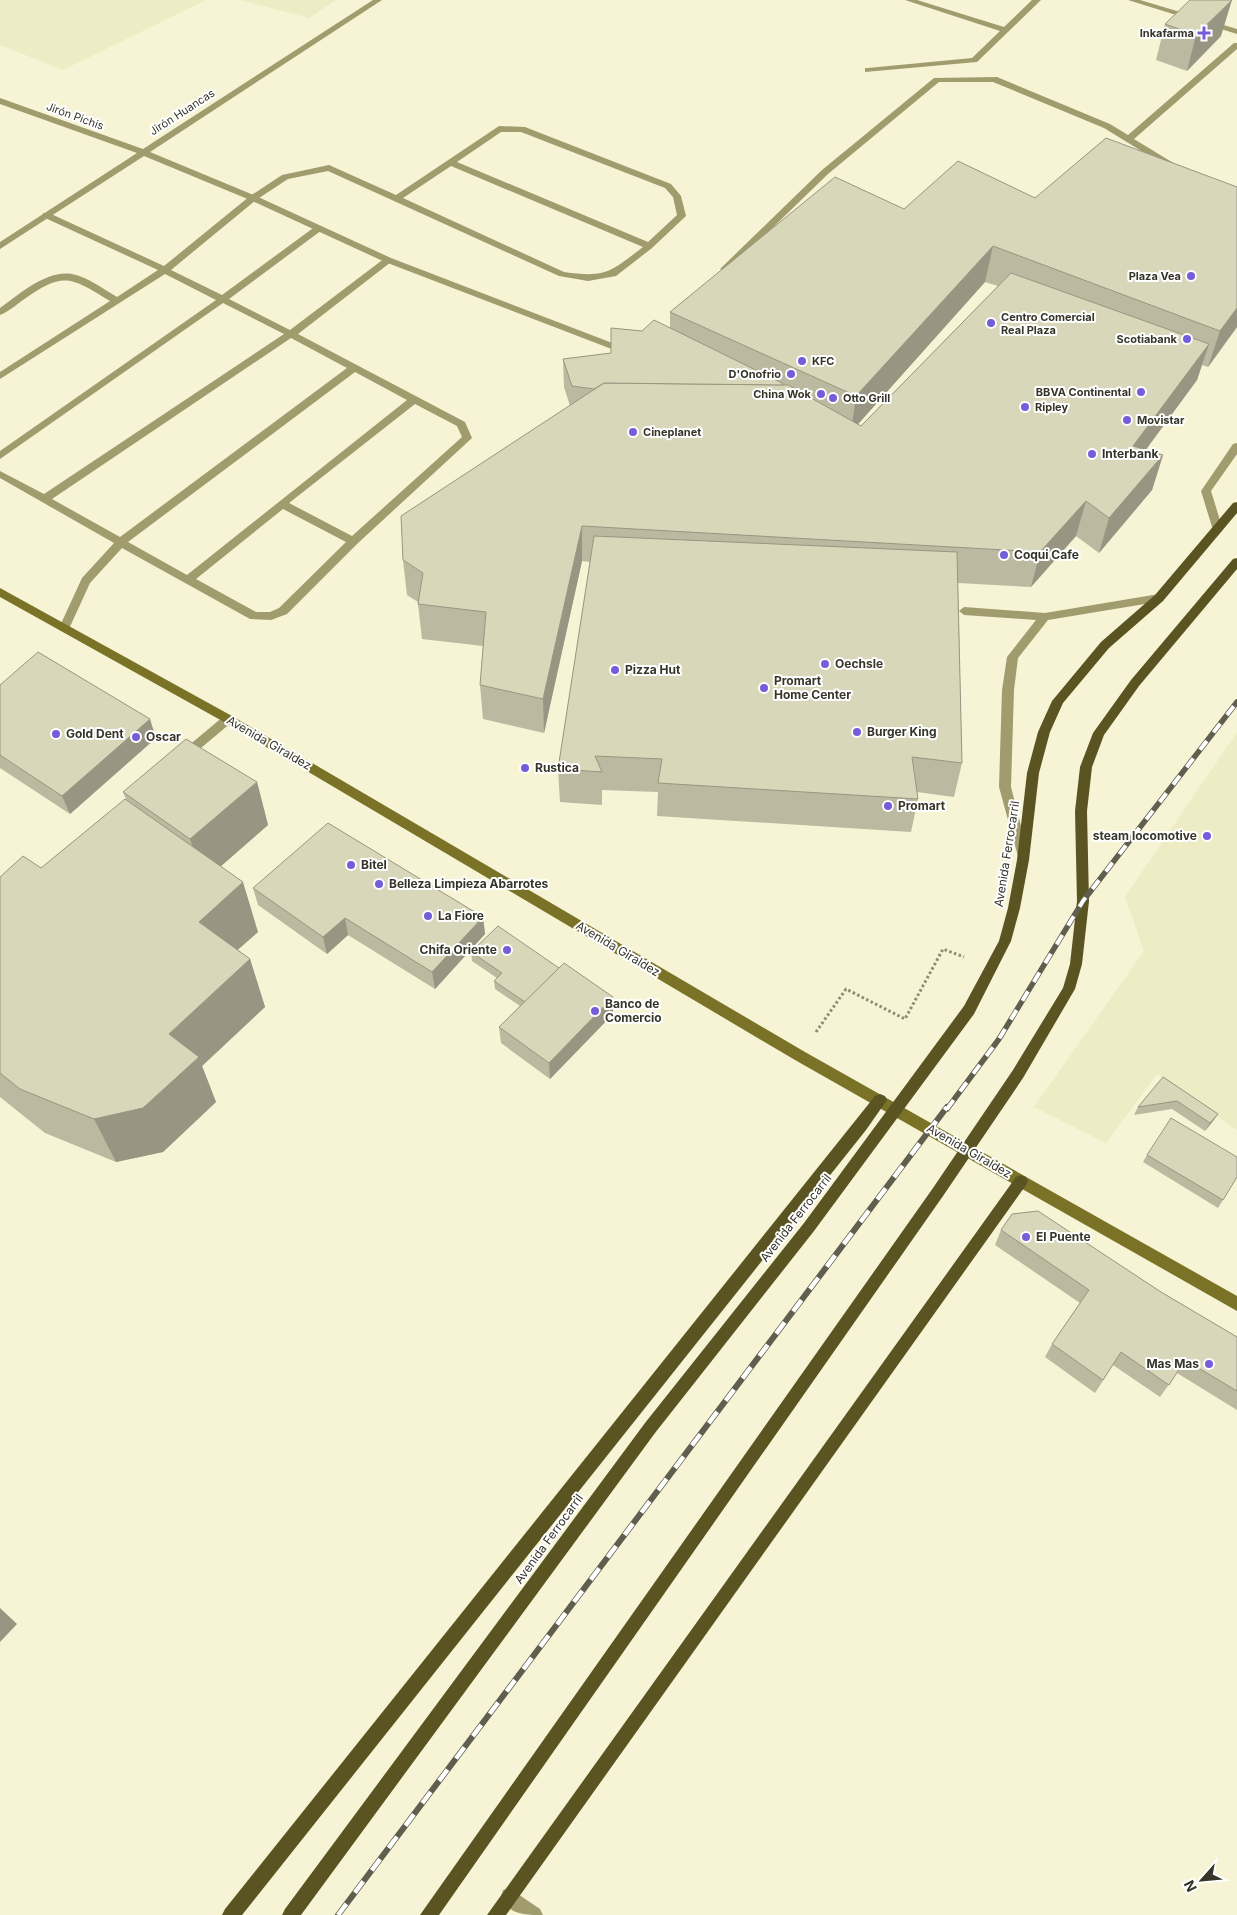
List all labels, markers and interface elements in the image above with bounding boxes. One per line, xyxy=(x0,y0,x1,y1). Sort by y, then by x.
place label: Inkafarma xyxy=(1140,26,1194,40)
marker: Inkafarma xyxy=(1198,27,1210,39)
street label: Jirón Huancas xyxy=(147,86,217,138)
street label: Jirón Pichis xyxy=(44,99,106,133)
place label: Plaza Vea xyxy=(1129,269,1181,283)
marker: Plaza Vea xyxy=(1185,270,1197,282)
place label: Centro Comercial Real Plaza xyxy=(1001,310,1095,337)
marker: Centro Comercial Real Plaza xyxy=(985,317,997,329)
place label: Scotiabank xyxy=(1117,332,1178,346)
marker: Scotiabank xyxy=(1181,333,1193,345)
place label: KFC xyxy=(812,354,835,368)
marker: KFC xyxy=(796,355,808,367)
place label: D'Onofrio xyxy=(729,367,781,381)
marker: D'Onofrio xyxy=(785,368,797,380)
place label: BBVA Continental xyxy=(1036,385,1131,399)
marker: BBVA Continental xyxy=(1135,386,1147,398)
place label: China Wok xyxy=(753,387,812,401)
marker: China Wok xyxy=(815,388,827,400)
place label: Otto Grill xyxy=(843,391,890,405)
marker: Otto Grill xyxy=(827,392,839,404)
place label: Ripley xyxy=(1035,400,1068,414)
marker: Ripley xyxy=(1019,401,1031,413)
place label: Movistar xyxy=(1137,413,1185,427)
marker: Movistar xyxy=(1121,414,1133,426)
place label: Cineplanet xyxy=(643,425,701,439)
marker: Cineplanet xyxy=(627,426,639,438)
place label: Interbank xyxy=(1102,446,1158,461)
marker: Interbank xyxy=(1086,448,1098,460)
place label: Coqui Cafe xyxy=(1014,547,1079,562)
marker: Coqui Cafe xyxy=(998,549,1010,561)
place label: Oechsle xyxy=(835,656,883,671)
marker: Oechsle xyxy=(819,658,831,670)
place label: Pizza Hut xyxy=(625,662,681,677)
marker: Pizza Hut xyxy=(609,664,621,676)
place label: Promart Home Center xyxy=(774,673,851,702)
marker: Promart Home Center xyxy=(758,682,770,694)
street label: Avenida Giraldez xyxy=(224,712,314,773)
place label: Burger King xyxy=(867,724,937,739)
place label: Gold Dent xyxy=(66,726,124,741)
marker: Burger King xyxy=(851,726,863,738)
marker: Gold Dent xyxy=(50,728,62,740)
place label: Oscar xyxy=(146,729,181,744)
marker: Oscar xyxy=(130,731,142,743)
place label: Rustica xyxy=(535,760,579,775)
marker: Rustica xyxy=(519,762,531,774)
place label: Promart xyxy=(898,798,946,813)
marker: Promart xyxy=(882,800,894,812)
street label: Avenida Ferrocarril xyxy=(991,800,1022,908)
place label: steam locomotive xyxy=(1093,828,1197,843)
marker: steam locomotive xyxy=(1201,830,1213,842)
place label: Bitel xyxy=(361,857,387,872)
marker: Bitel xyxy=(345,859,357,871)
place label: Belleza Limpieza Abarrotes xyxy=(389,876,549,891)
marker: Belleza Limpieza Abarrotes xyxy=(373,878,385,890)
place label: La Fiore xyxy=(438,908,484,923)
marker: La Fiore xyxy=(422,910,434,922)
street label: Avenida Giraldez xyxy=(574,918,663,980)
place label: Chifa Oriente xyxy=(420,942,497,957)
marker: Chifa Oriente xyxy=(501,944,513,956)
place label: Banco de Comercio xyxy=(605,996,662,1025)
marker: Banco de Comercio xyxy=(589,1005,601,1017)
street label: Avenida Giraldez xyxy=(924,1120,1014,1181)
street label: Avenida Ferrocarril xyxy=(757,1171,835,1265)
place label: El Puente xyxy=(1036,1229,1091,1244)
marker: El Puente xyxy=(1020,1231,1032,1243)
place label: Mas Mas xyxy=(1146,1356,1199,1371)
marker: Mas Mas xyxy=(1203,1358,1215,1370)
street label: Avenida Ferrocarril xyxy=(511,1491,586,1586)
north arrow xyxy=(1177,1855,1227,1905)
text: N xyxy=(1180,1878,1200,1895)

